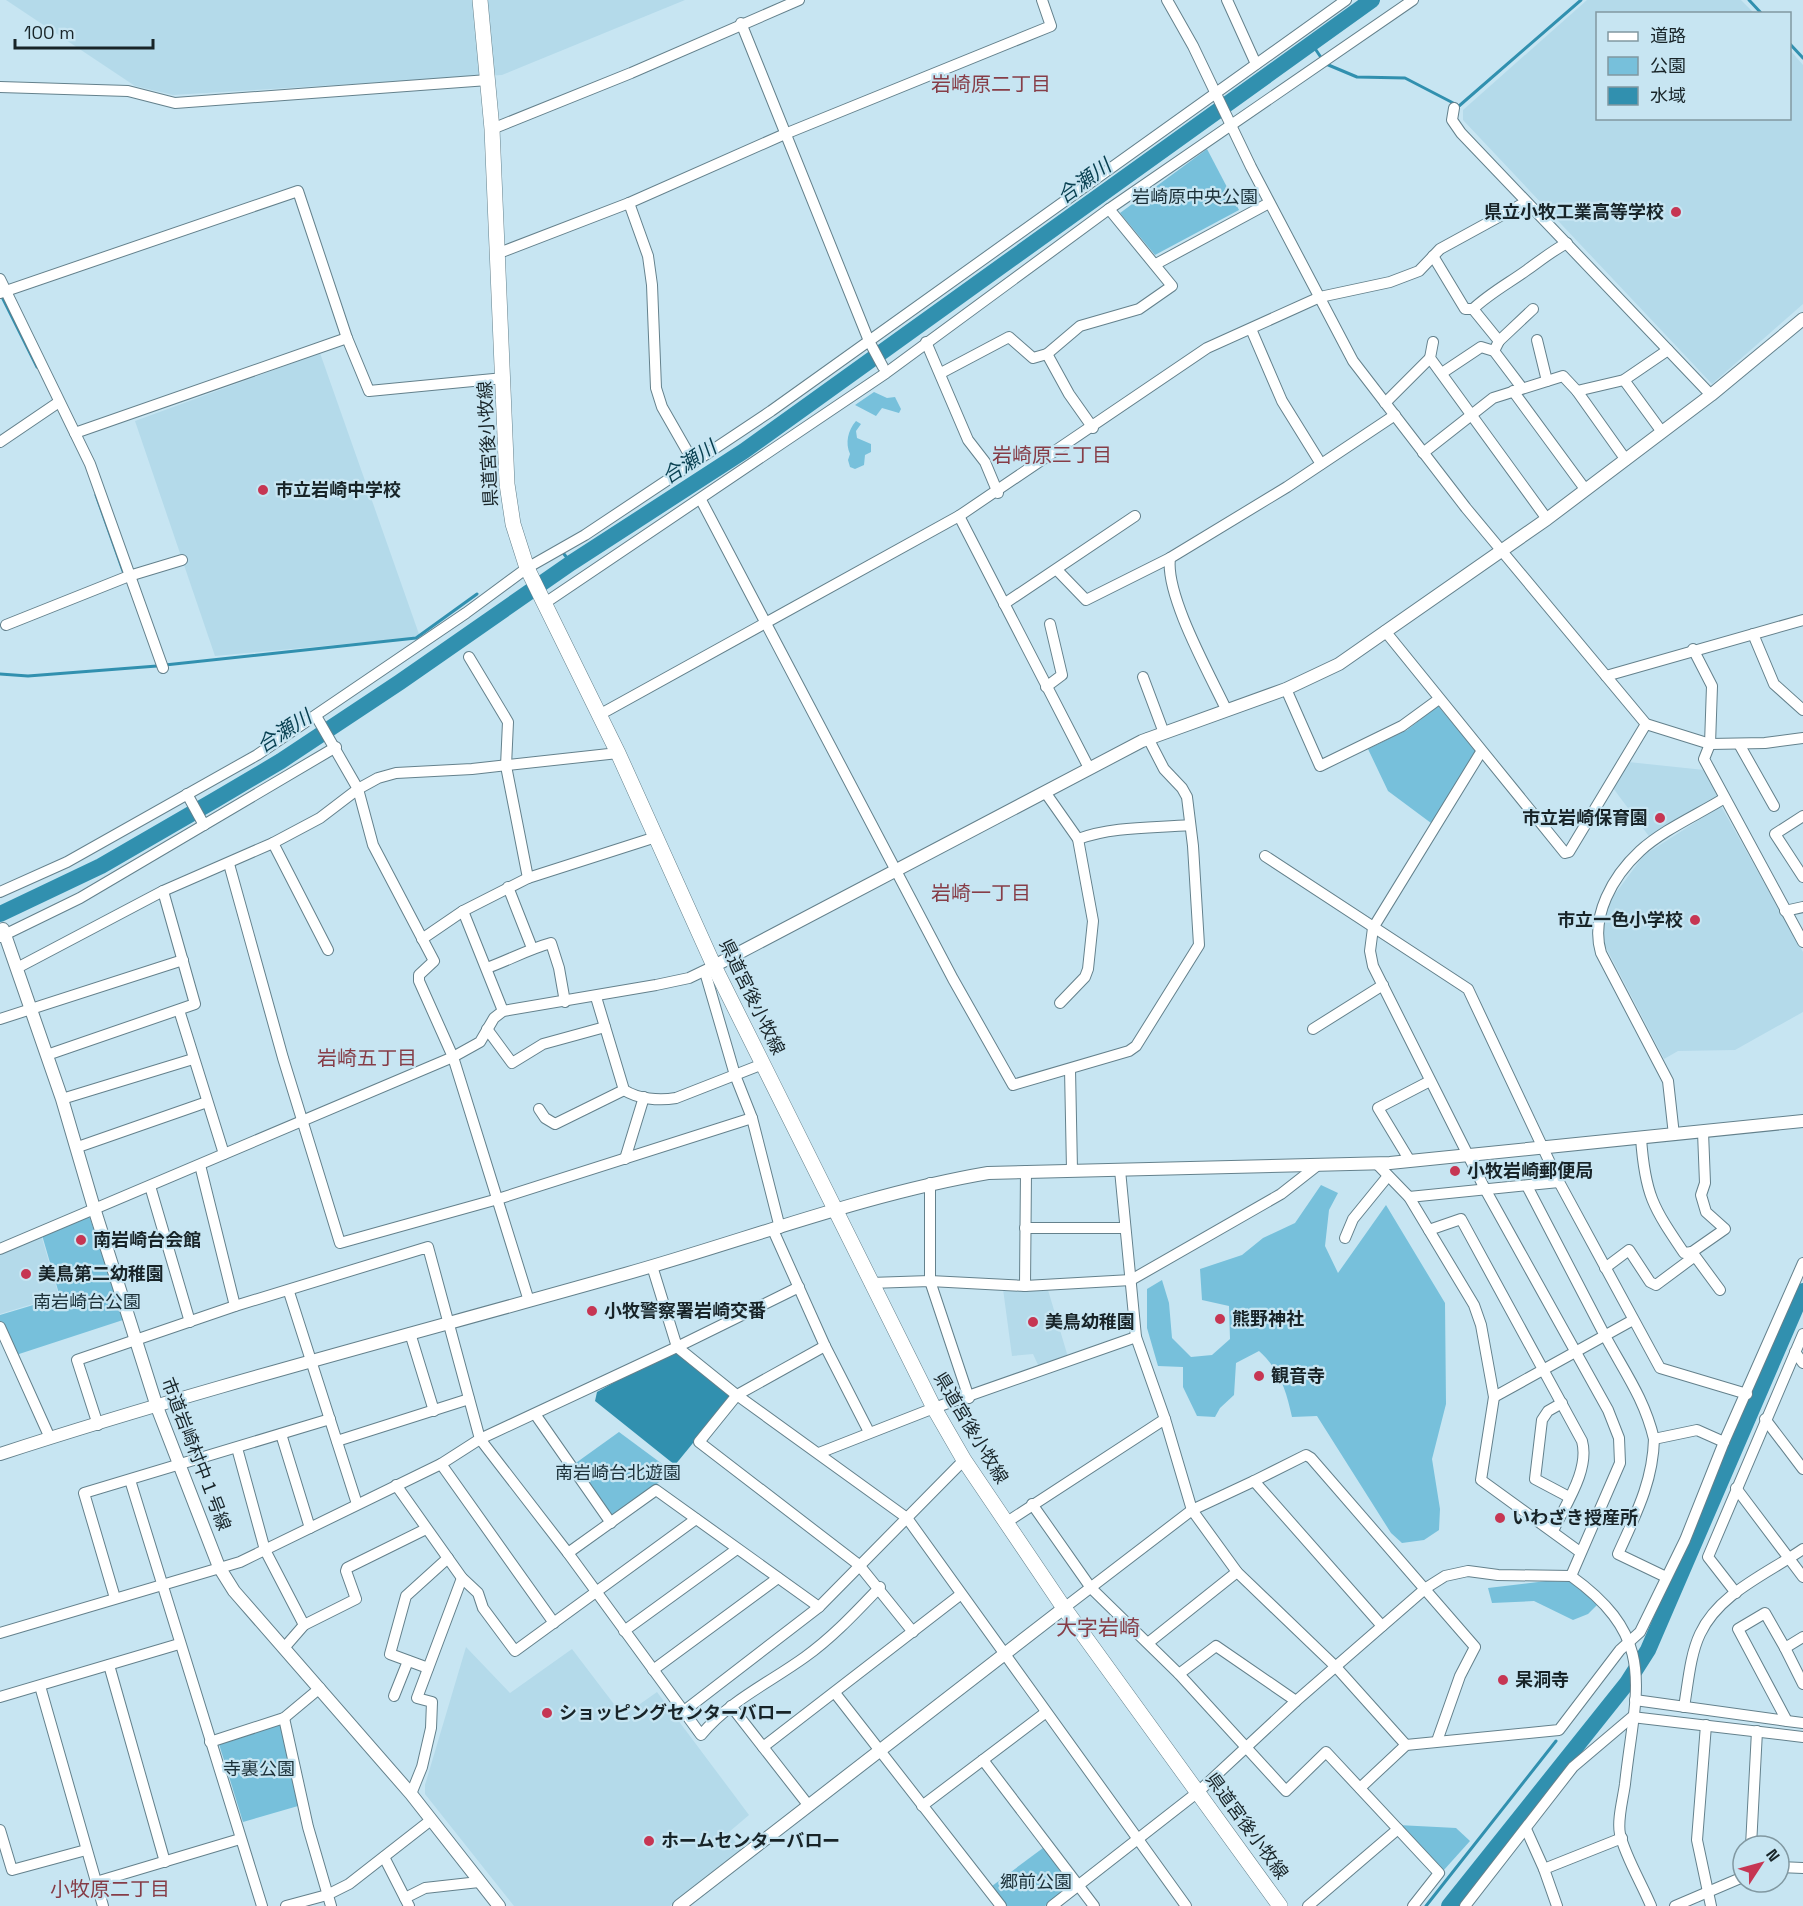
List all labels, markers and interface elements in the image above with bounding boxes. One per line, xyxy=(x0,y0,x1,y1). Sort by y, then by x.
scale bar xyxy=(15,12,153,50)
legend xyxy=(1596,12,1791,120)
text: 100 m xyxy=(24,21,75,44)
text: 道路 xyxy=(1650,24,1686,47)
text: 公園 xyxy=(1650,54,1686,77)
district label: 岩崎原二丁目 xyxy=(931,71,1051,97)
text: 水域 xyxy=(1650,84,1686,107)
water label: 合瀬川 xyxy=(1052,152,1118,209)
park label: 岩崎原中央公園 xyxy=(1132,185,1258,208)
place label: 県立小牧工業高等学校 xyxy=(1484,200,1664,223)
marker: 県立小牧工業高等学校 xyxy=(1669,205,1683,219)
street label: 県道宮後小牧線 xyxy=(473,381,502,508)
water label: 合瀬川 xyxy=(657,433,723,490)
district label: 岩崎原三丁目 xyxy=(992,442,1112,468)
place label: 市立岩崎中学校 xyxy=(275,478,401,501)
marker: 市立岩崎中学校 xyxy=(256,483,270,497)
water label: 合瀬川 xyxy=(252,703,318,758)
place label: 市立岩崎保育園 xyxy=(1522,806,1648,829)
marker: 市立岩崎保育園 xyxy=(1653,811,1667,825)
district label: 岩崎一丁目 xyxy=(931,880,1031,906)
place label: 市立一色小学校 xyxy=(1557,908,1683,931)
marker: 市立一色小学校 xyxy=(1688,913,1702,927)
street label: 県道宮後小牧線 xyxy=(714,935,790,1058)
district label: 岩崎五丁目 xyxy=(317,1045,417,1071)
place label: 小牧岩崎郵便局 xyxy=(1467,1159,1593,1182)
marker: 小牧岩崎郵便局 xyxy=(1448,1164,1462,1178)
place label: 南岩崎台会館 xyxy=(93,1228,201,1251)
marker: 南岩崎台会館 xyxy=(74,1233,88,1247)
place label: 美鳥第二幼稚園 xyxy=(38,1262,164,1285)
marker: 美鳥第二幼稚園 xyxy=(19,1267,33,1281)
park label: 南岩崎台公園 xyxy=(33,1290,141,1313)
place label: 小牧警察署岩崎交番 xyxy=(604,1299,766,1322)
marker: 小牧警察署岩崎交番 xyxy=(585,1304,599,1318)
place label: 熊野神社 xyxy=(1232,1307,1304,1330)
place label: 美鳥幼稚園 xyxy=(1045,1310,1135,1333)
marker: 熊野神社 xyxy=(1213,1312,1227,1326)
marker: 美鳥幼稚園 xyxy=(1026,1315,1040,1329)
place label: 観音寺 xyxy=(1271,1364,1325,1387)
street label: 県道宮後小牧線 xyxy=(929,1368,1014,1488)
marker: 観音寺 xyxy=(1252,1369,1266,1383)
street label: 市道岩崎村中１号線 xyxy=(157,1374,236,1534)
park label: 南岩崎台北遊園 xyxy=(555,1461,681,1484)
place label: いわざき授産所 xyxy=(1512,1506,1638,1529)
marker: いわざき授産所 xyxy=(1493,1511,1507,1525)
district label: 大字岩崎 xyxy=(1056,1614,1140,1641)
place label: 杲洞寺 xyxy=(1515,1668,1569,1691)
marker: 杲洞寺 xyxy=(1496,1673,1510,1687)
place label: ショッピングセンターバロー xyxy=(559,1701,793,1724)
marker: ショッピングセンターバロー xyxy=(540,1706,554,1720)
park label: 寺裏公園 xyxy=(223,1757,295,1780)
street label: 県道宮後小牧線 xyxy=(1201,1768,1294,1883)
place label: ホームセンターバロー xyxy=(661,1829,840,1852)
marker: ホームセンターバロー xyxy=(642,1834,656,1848)
north arrow xyxy=(1731,1834,1791,1894)
text: N xyxy=(1761,1845,1784,1866)
park label: 郷前公園 xyxy=(1000,1870,1072,1893)
district label: 小牧原二丁目 xyxy=(50,1876,170,1902)

